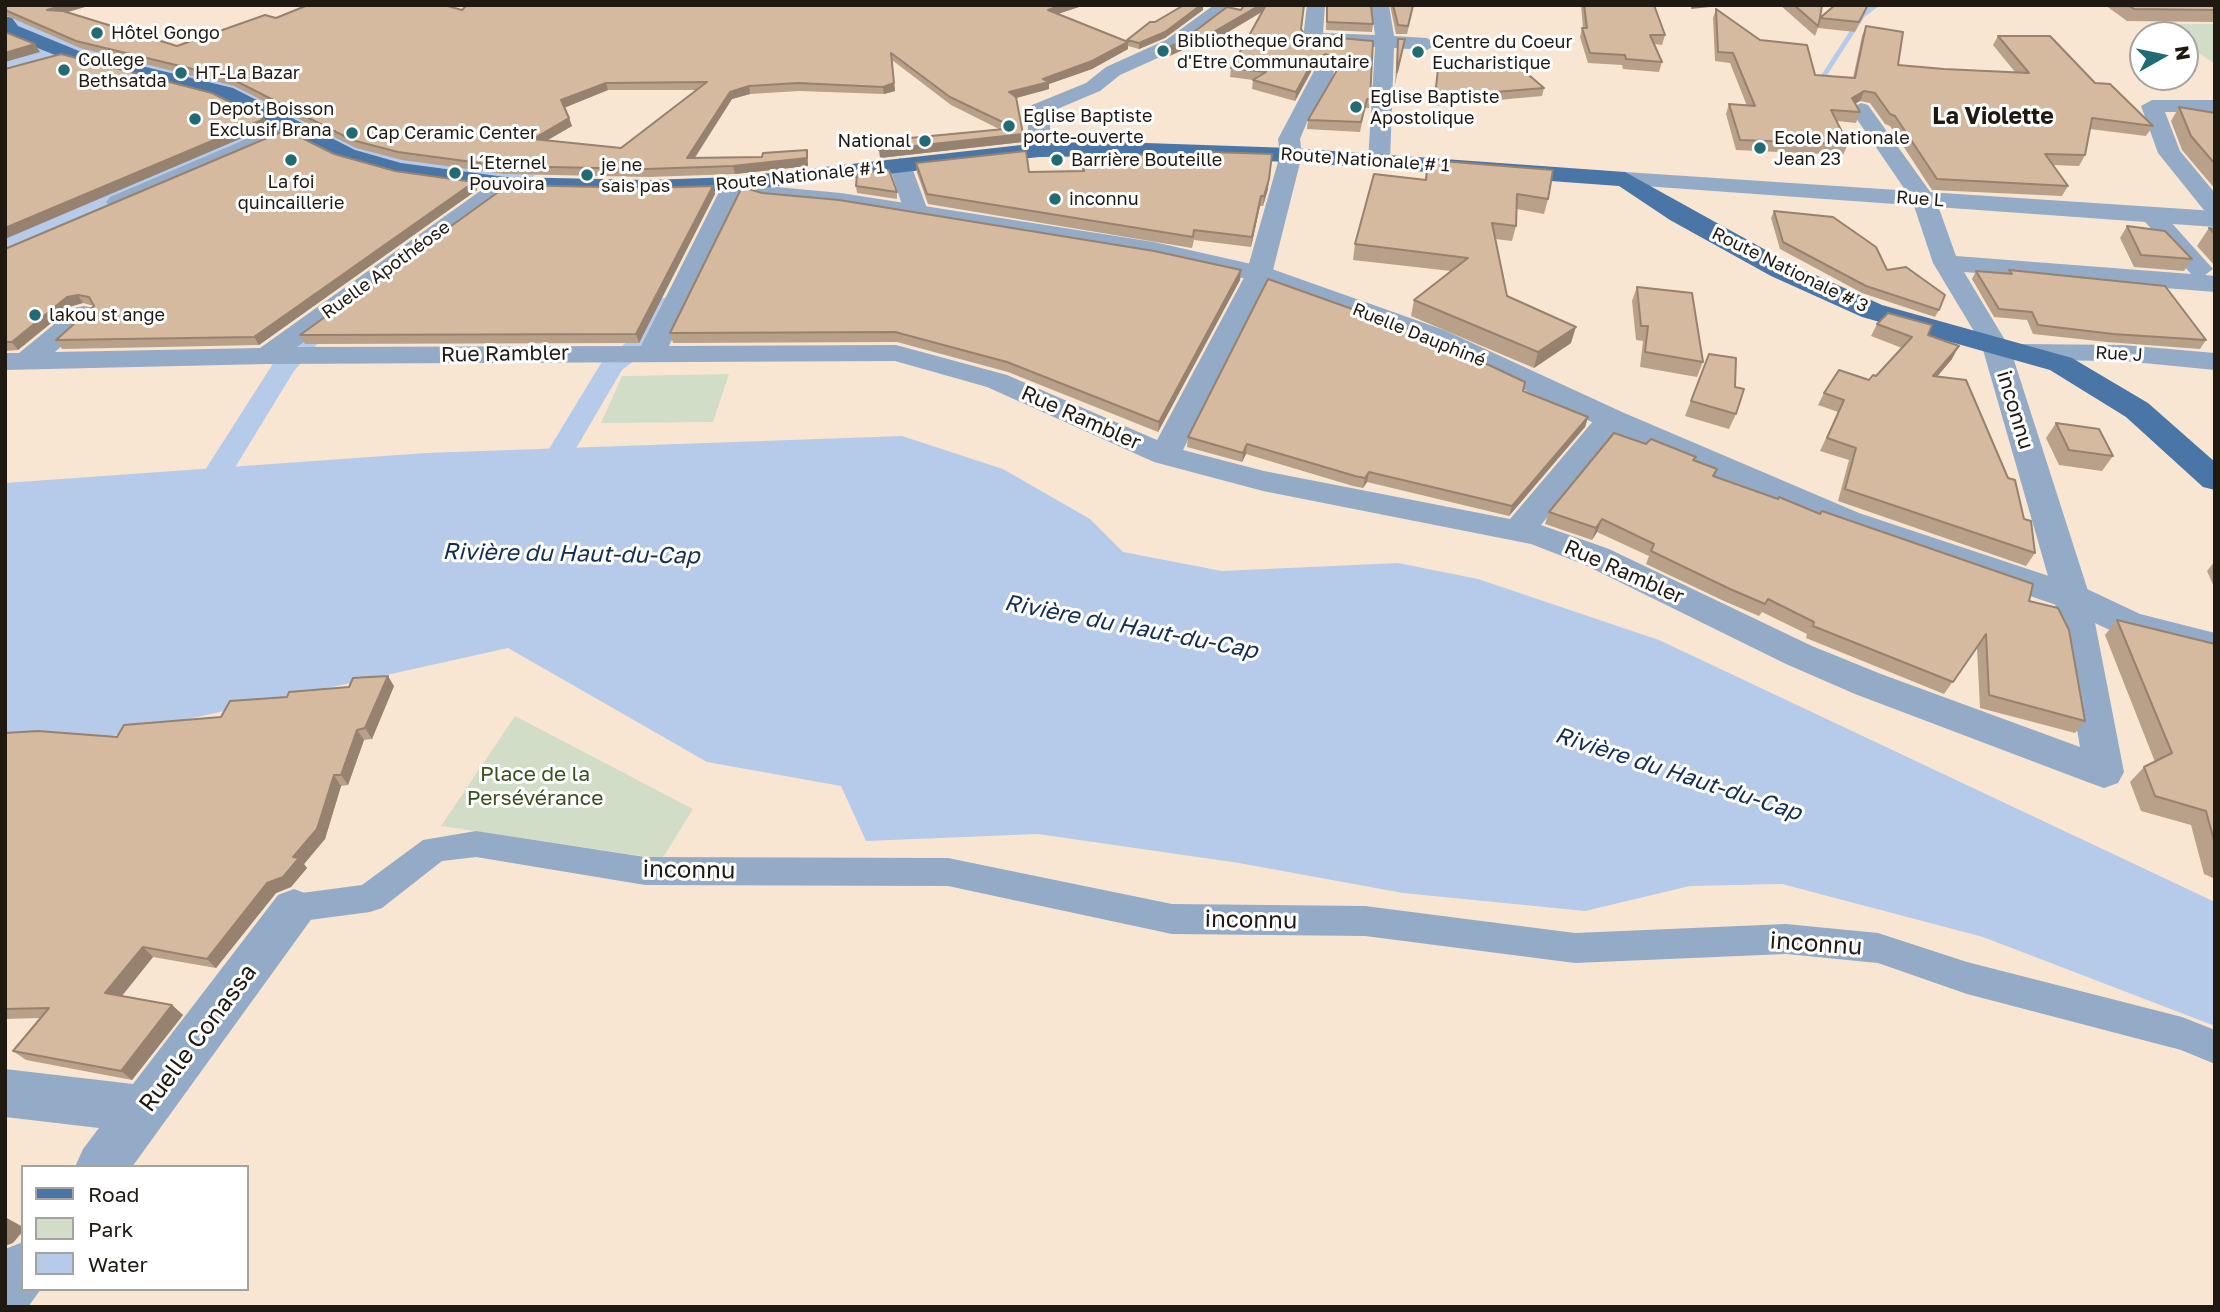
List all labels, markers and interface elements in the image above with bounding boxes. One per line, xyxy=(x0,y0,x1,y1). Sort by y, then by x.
north arrow xyxy=(2129,21,2199,91)
place label: Hôtel Gongo xyxy=(111,22,220,44)
marker: Hôtel Gongo xyxy=(89,25,105,41)
place label: Bibliotheque Grand d'Etre Communautaire xyxy=(1177,30,1369,72)
place label: Centre du Coeur Eucharistique xyxy=(1432,31,1572,74)
marker: Bibliotheque Grand d'Etre Communautaire xyxy=(1155,43,1171,59)
marker: Centre du Coeur Eucharistique xyxy=(1410,44,1426,60)
text: N xyxy=(2171,44,2196,62)
place label: College Bethsatda xyxy=(78,49,167,92)
marker: College Bethsatda xyxy=(56,62,72,78)
place label: HT-La Bazar xyxy=(195,62,300,84)
marker: HT-La Bazar xyxy=(173,65,189,81)
place label: Eglise Baptiste Apostolique xyxy=(1370,86,1499,128)
place label: Depot Boisson Exclusif Brana xyxy=(209,98,334,140)
marker: Eglise Baptiste Apostolique xyxy=(1348,99,1364,115)
district label: La Violette xyxy=(1932,103,2054,131)
place label: Eglise Baptiste porte-ouverte xyxy=(1023,105,1152,148)
marker: Depot Boisson Exclusif Brana xyxy=(187,111,203,127)
marker: Eglise Baptiste porte-ouverte xyxy=(1001,118,1017,134)
place label: Cap Ceramic Center xyxy=(366,122,537,144)
marker: Cap Ceramic Center xyxy=(344,125,360,141)
place label: Ecole Nationale Jean 23 xyxy=(1774,127,1910,170)
place label: National xyxy=(838,130,911,152)
marker: National xyxy=(917,133,933,149)
marker: Ecole Nationale Jean 23 xyxy=(1752,140,1768,156)
street label: Route Nationale # 1 xyxy=(1280,143,1450,177)
place label: Barrière Bouteille xyxy=(1071,149,1222,171)
marker: La foi quincaillerie xyxy=(283,152,299,168)
place label: L´Eternel Pouvoira xyxy=(469,152,547,194)
marker: Barrière Bouteille xyxy=(1049,152,1065,168)
place label: je ne sais pas xyxy=(601,154,670,196)
street label: Route Nationale # 1 xyxy=(715,156,885,196)
marker: L´Eternel Pouvoira xyxy=(447,165,463,181)
marker: je ne sais pas xyxy=(579,167,595,183)
place label: La foi quincaillerie xyxy=(238,171,344,214)
street label: Rue L xyxy=(1895,187,1945,211)
place label: inconnu xyxy=(1069,188,1139,210)
marker: inconnu xyxy=(1047,191,1063,207)
street label: Ruelle Apothéose xyxy=(318,216,454,324)
street label: Route Nationale # 3 xyxy=(1708,223,1872,317)
street label: Ruelle Dauphiné xyxy=(1349,298,1489,372)
place label: lakou st ange xyxy=(49,304,165,326)
marker: lakou st ange xyxy=(27,307,43,323)
street label: Rue Rambler xyxy=(441,340,569,368)
street label: Rue J xyxy=(2095,342,2143,366)
street label: inconnu xyxy=(1991,368,2039,452)
street label: Rue Rambler xyxy=(1017,380,1145,456)
street label: Rue Rambler xyxy=(1560,534,1688,610)
water label: Rivière du Haut-du-Cap xyxy=(442,538,700,570)
water label: Rivière du Haut-du-Cap xyxy=(1002,589,1260,665)
water label: Rivière du Haut-du-Cap xyxy=(1551,721,1805,827)
park label: Place de la Persévérance xyxy=(467,761,603,811)
street label: inconnu xyxy=(642,855,736,885)
street label: inconnu xyxy=(1204,905,1298,935)
street label: inconnu xyxy=(1769,926,1863,962)
street label: Ruelle Conassa xyxy=(133,959,263,1117)
legend xyxy=(21,1165,248,1291)
text: Road xyxy=(88,1181,139,1207)
text: Park xyxy=(88,1216,133,1242)
text: Water xyxy=(88,1251,148,1277)

